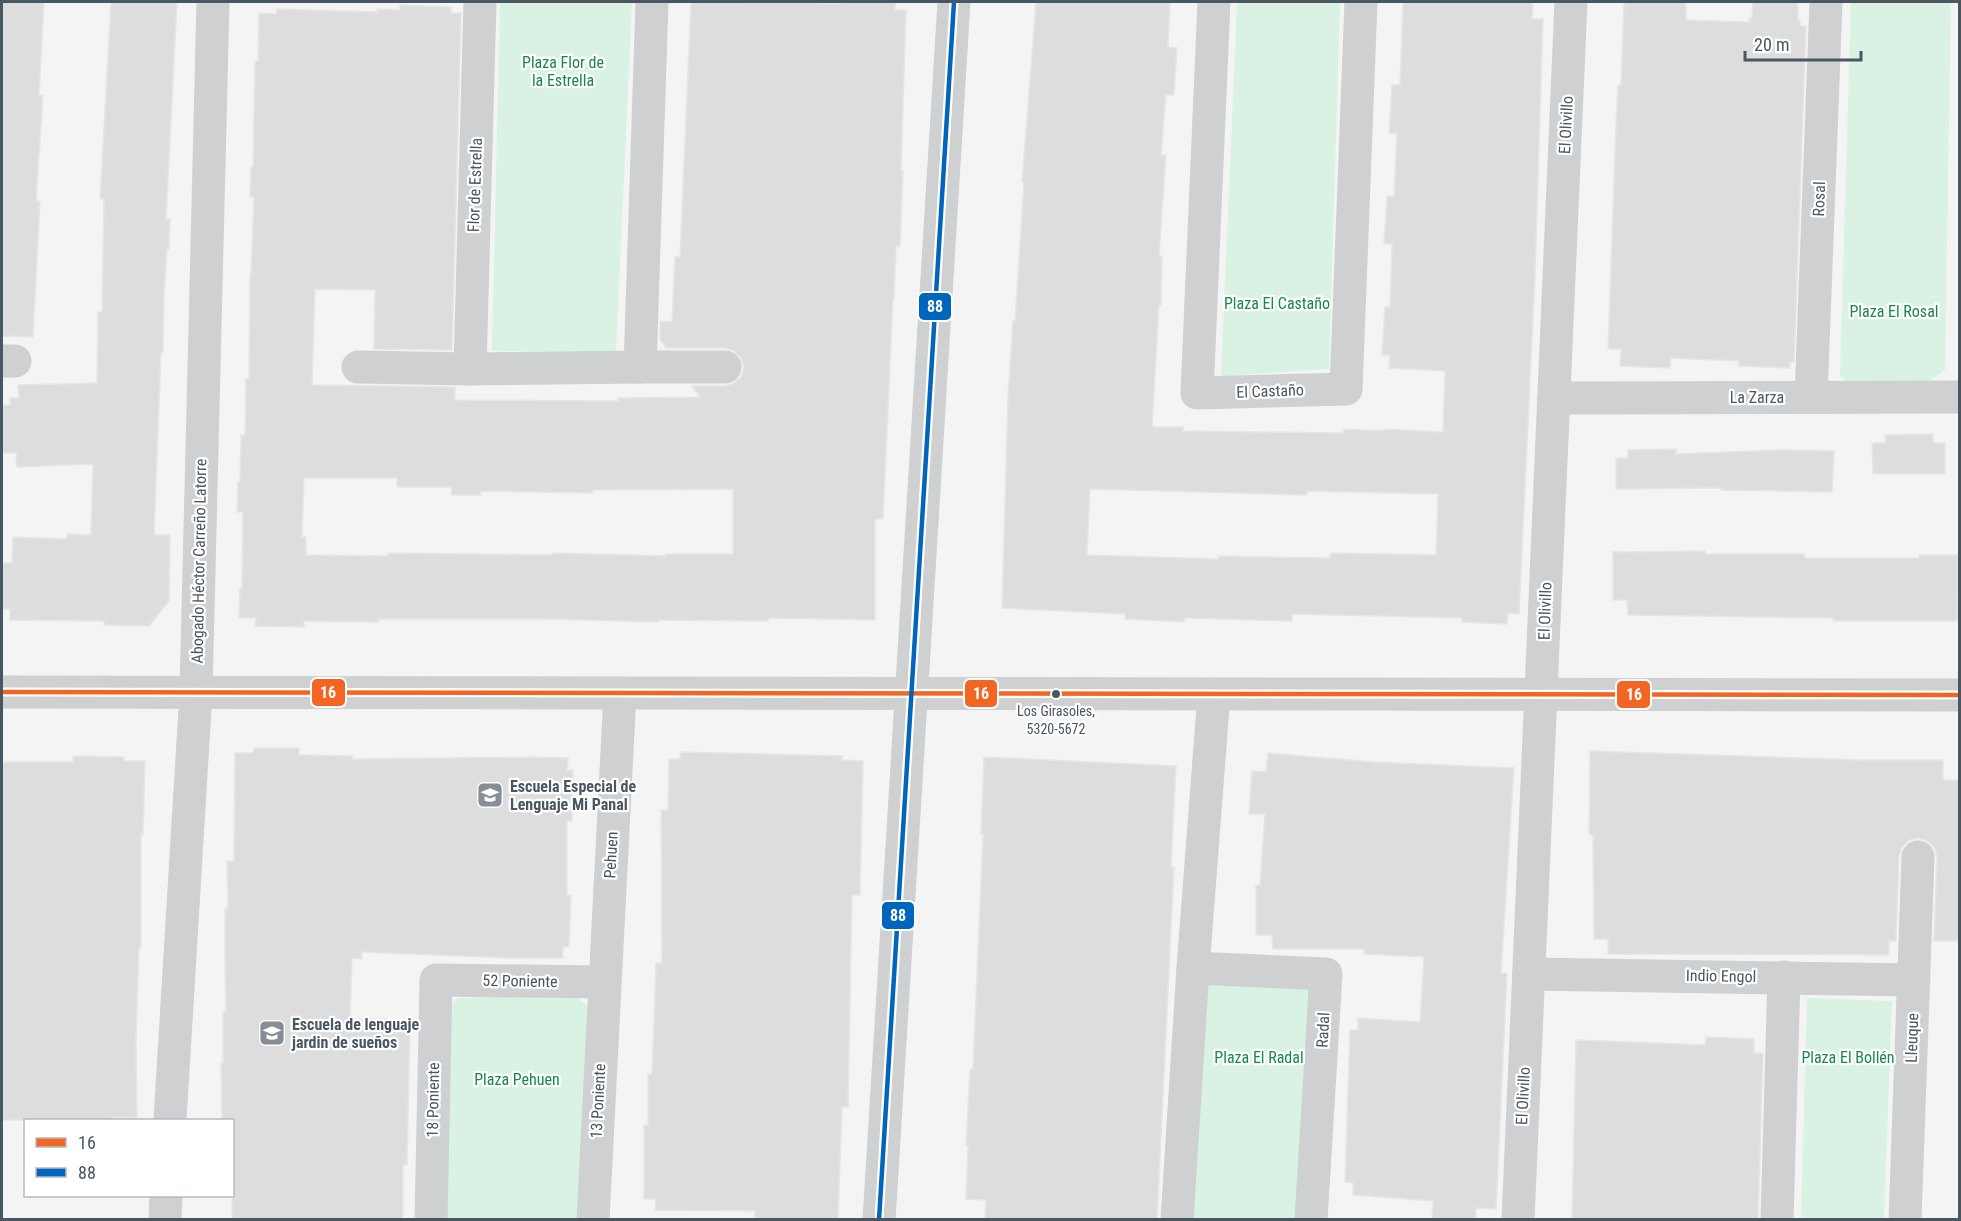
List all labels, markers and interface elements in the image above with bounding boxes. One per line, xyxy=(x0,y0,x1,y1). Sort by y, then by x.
scale bar xyxy=(1745,24,1860,62)
text: 20 m xyxy=(1754,34,1789,55)
park label: Plaza Flor de la Estrella xyxy=(522,53,604,90)
street label: El Olivillo xyxy=(1555,95,1577,155)
street label: Flor de Estrella xyxy=(464,138,486,232)
street label: Rosal xyxy=(1809,181,1829,217)
line badge: 88 xyxy=(918,292,952,321)
park label: Plaza El Castaño xyxy=(1224,294,1330,313)
text: 88 xyxy=(927,297,943,316)
park label: Plaza El Rosal xyxy=(1849,302,1939,321)
street label: El Castaño xyxy=(1236,380,1304,402)
street label: La Zarza xyxy=(1730,388,1784,407)
street label: Abogado Héctor Carreño Latorre xyxy=(188,459,210,663)
street label: El Olivillo xyxy=(1534,582,1556,640)
line badge: 16 xyxy=(311,678,346,707)
line badge: 16 xyxy=(964,679,998,708)
line badge: 16 xyxy=(1616,680,1651,709)
text: 16 xyxy=(320,683,336,702)
text: 16 xyxy=(973,684,989,703)
text: 16 xyxy=(1626,685,1642,704)
marker: Los Girasoles, 5320-5672 xyxy=(1050,688,1062,700)
place label: Los Girasoles, 5320-5672 xyxy=(1017,703,1095,737)
place label: Escuela Especial de Lenguaje Mi Panal xyxy=(510,777,637,814)
school or university icon: Escuela Especial de Lenguaje Mi Panal xyxy=(475,780,505,810)
street label: Pehuen xyxy=(600,831,622,879)
line badge: 88 xyxy=(881,901,915,930)
text: 88 xyxy=(890,906,906,925)
street label: Indio Engol xyxy=(1686,966,1756,986)
street label: 52 Poniente xyxy=(482,971,558,991)
street label: Radal xyxy=(1313,1012,1333,1048)
street label: Lleuque xyxy=(1902,1013,1922,1063)
place label: Escuela de lenguaje jardin de sueños xyxy=(291,1015,419,1052)
school or university icon: Escuela de lenguaje jardin de sueños xyxy=(257,1018,287,1048)
park label: Plaza El Radal xyxy=(1214,1048,1304,1067)
park label: Plaza El Bollén xyxy=(1801,1048,1895,1067)
street label: 18 Poniente xyxy=(423,1062,443,1138)
street label: 13 Poniente xyxy=(587,1063,609,1139)
street label: El Olivillo xyxy=(1512,1066,1534,1126)
park label: Plaza Pehuen xyxy=(474,1070,560,1089)
legend xyxy=(24,1119,234,1197)
text: 16 xyxy=(78,1132,96,1153)
text: 88 xyxy=(78,1162,96,1183)

